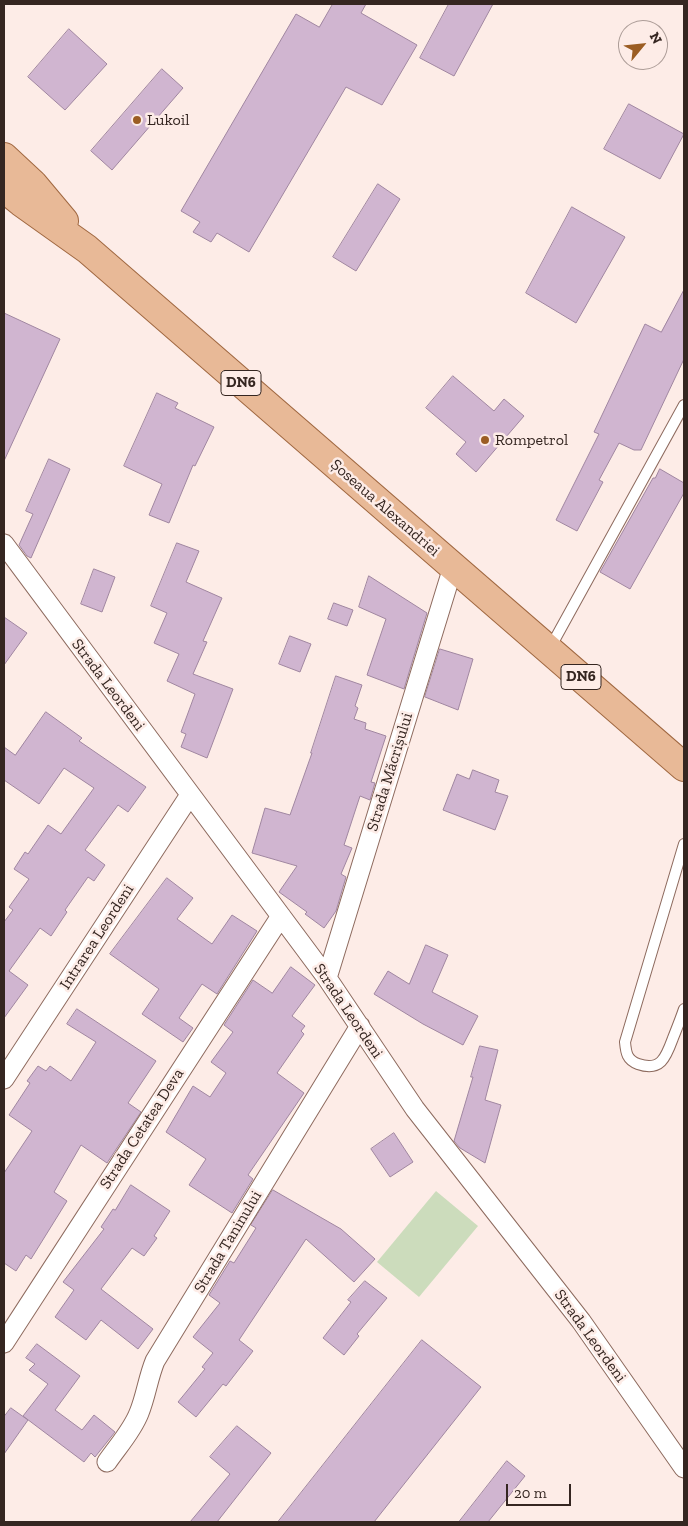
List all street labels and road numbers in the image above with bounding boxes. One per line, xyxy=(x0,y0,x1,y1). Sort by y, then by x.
road number: DN6 xyxy=(221,370,261,396)
street label: Șoseaua Alexandriei xyxy=(326,455,444,561)
street label: Strada Leordeni xyxy=(67,635,149,735)
road number: DN6 xyxy=(561,664,601,690)
street label: Strada Măcrișului xyxy=(363,710,417,834)
street label: Intrarea Leordeni xyxy=(56,881,138,993)
street label: Strada Leordeni xyxy=(309,960,387,1062)
street label: Strada Cetatea Deva xyxy=(96,1065,188,1193)
street label: Strada Taninului xyxy=(190,1187,266,1297)
street label: Strada Leordeni xyxy=(550,1286,630,1386)

